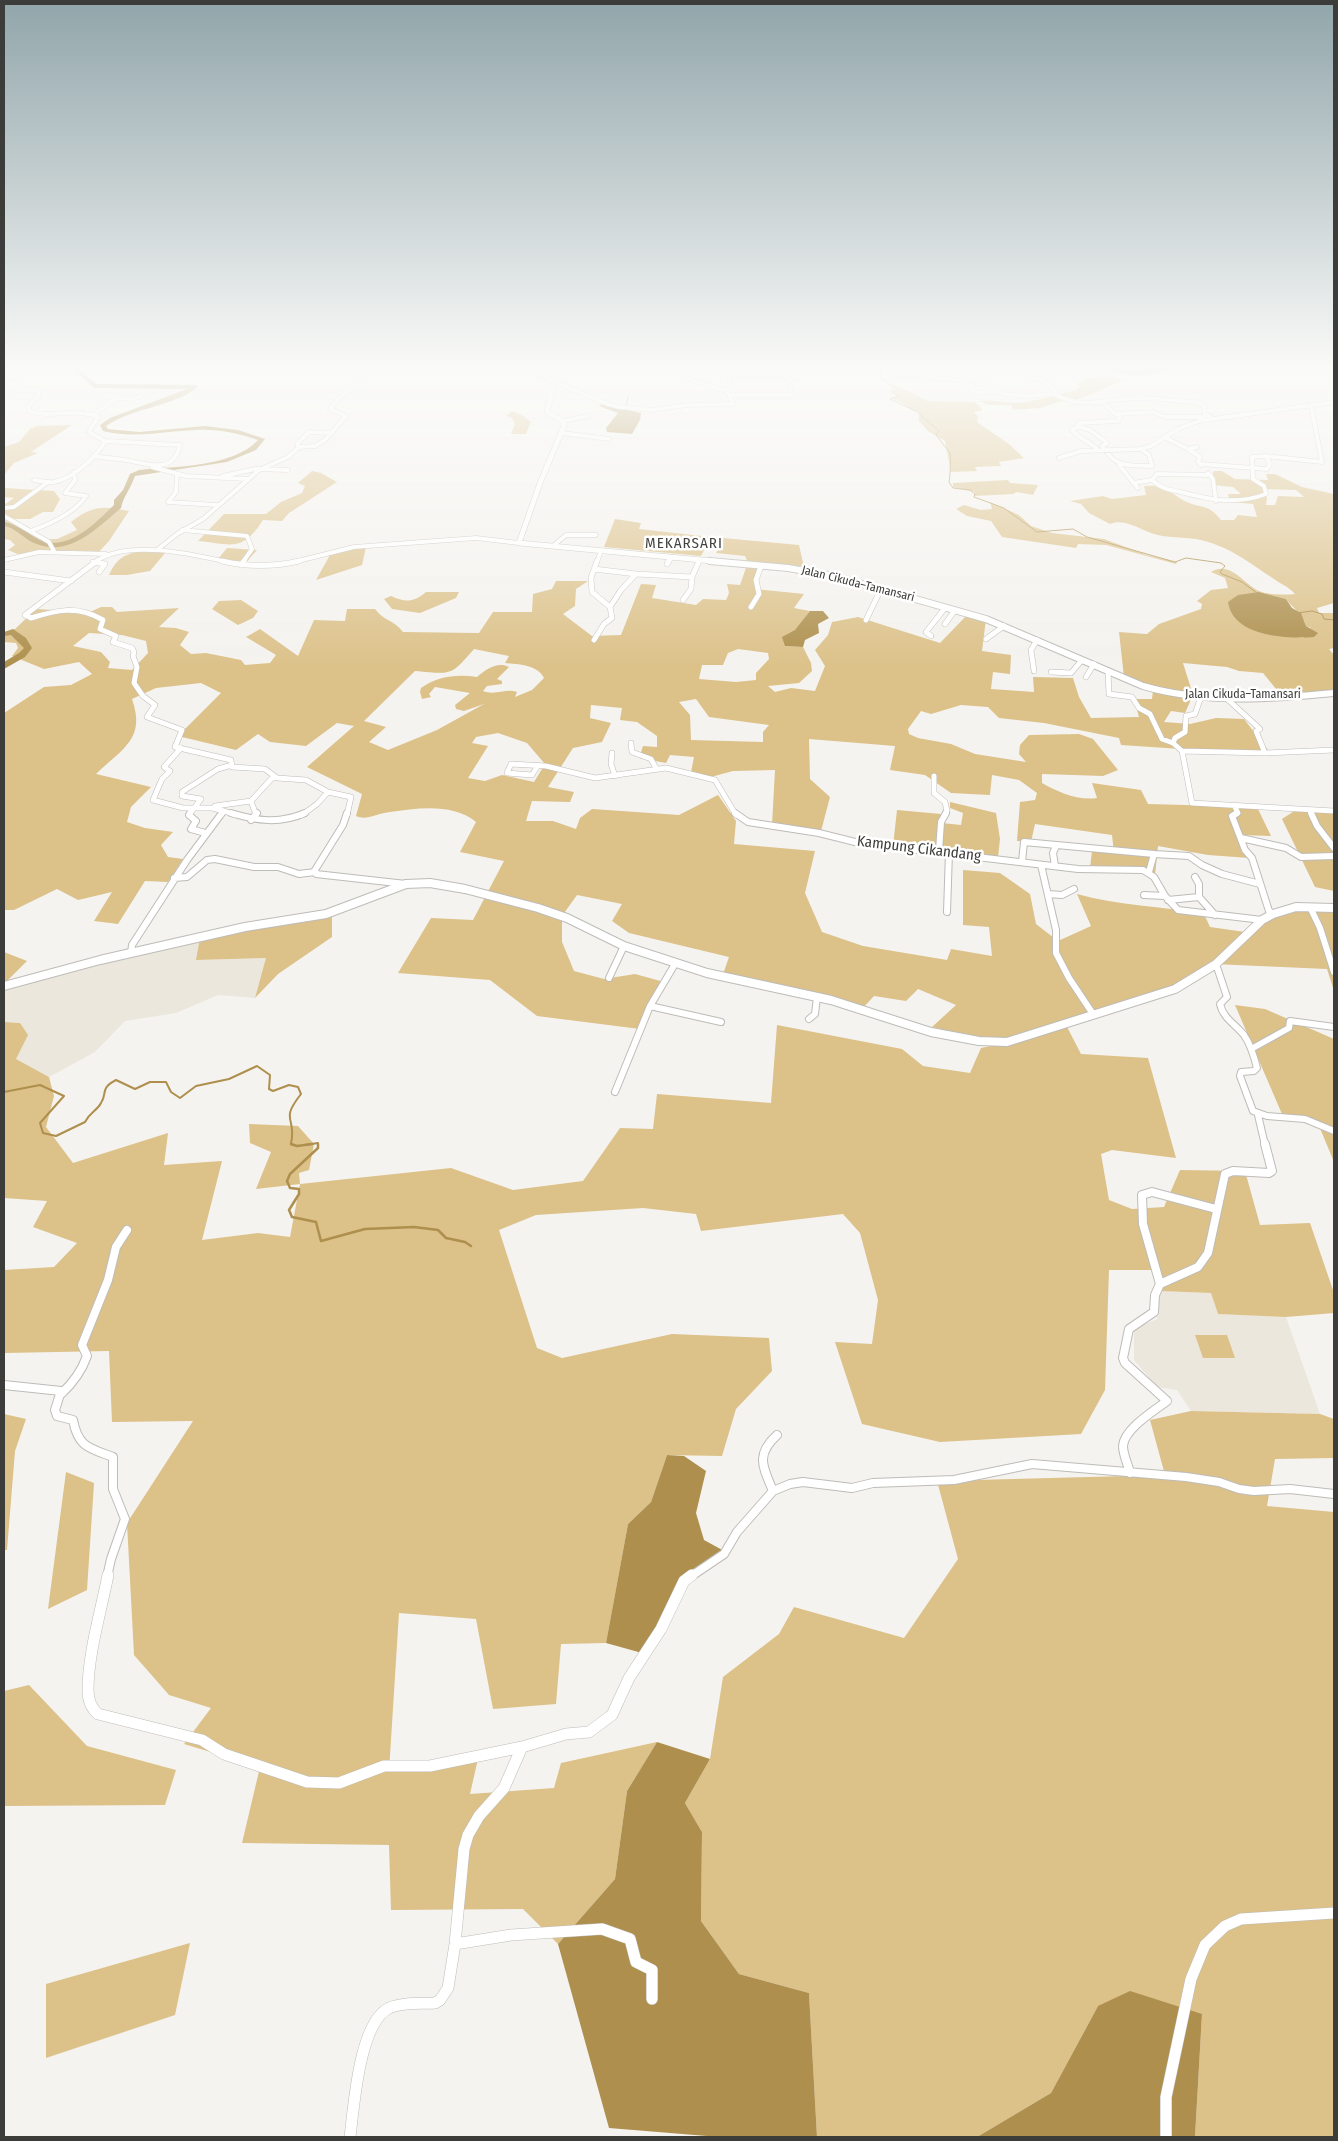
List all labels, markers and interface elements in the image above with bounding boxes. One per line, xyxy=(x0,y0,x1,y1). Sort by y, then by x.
district label: MEKARSARI xyxy=(644,535,724,553)
street label: Jalan Cikuda–Tamansari xyxy=(800,563,916,605)
street label: Jalan Cikuda–Tamansari xyxy=(1185,688,1301,702)
street label: Kampung Cikandang xyxy=(856,832,982,866)

